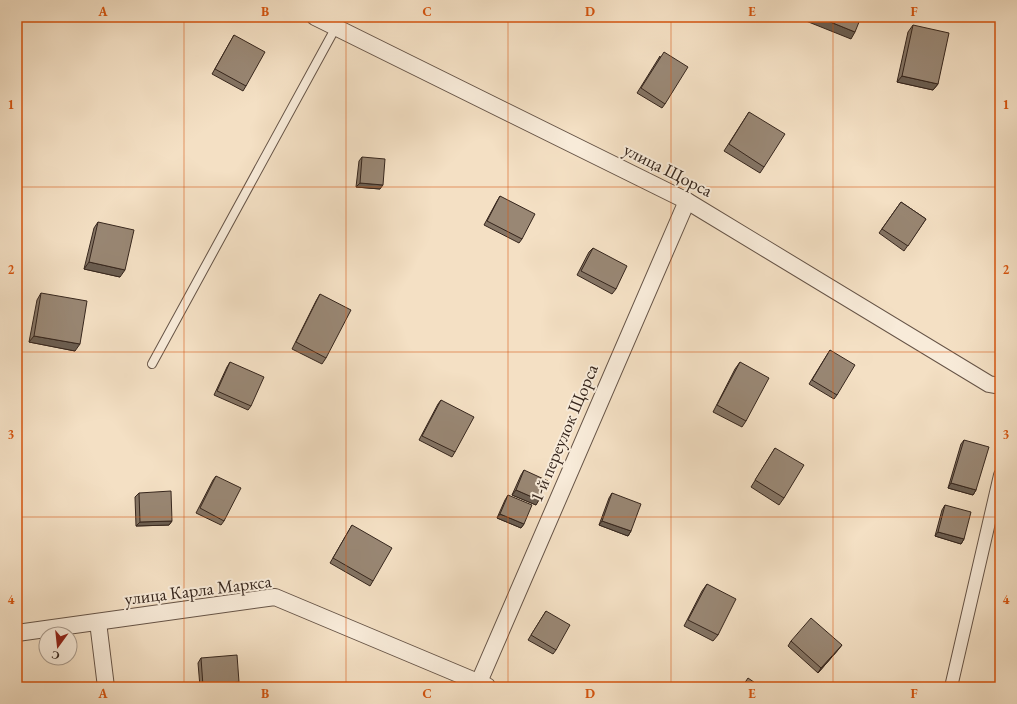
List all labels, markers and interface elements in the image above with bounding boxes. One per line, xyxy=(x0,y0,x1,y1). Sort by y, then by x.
text: A xyxy=(97,3,108,20)
text: B xyxy=(261,3,269,20)
text: C xyxy=(422,3,432,20)
text: D xyxy=(585,3,595,20)
text: E xyxy=(748,3,756,20)
text: F xyxy=(910,3,918,20)
text: 1 xyxy=(8,96,15,113)
text: 1 xyxy=(1003,96,1010,113)
street label: улица Щорса xyxy=(620,137,717,202)
text: 2 xyxy=(8,261,15,278)
text: 2 xyxy=(1003,261,1010,278)
street label: 1-й переулок Щорса xyxy=(524,360,603,505)
text: 3 xyxy=(8,426,15,443)
text: 3 xyxy=(1003,426,1010,443)
street label: улица Карла Маркса xyxy=(123,569,274,610)
text: 4 xyxy=(8,591,15,608)
text: 4 xyxy=(1003,591,1010,608)
north arrow xyxy=(38,626,78,666)
text: С xyxy=(50,648,61,663)
text: A xyxy=(97,685,108,702)
text: B xyxy=(261,685,269,702)
text: C xyxy=(422,685,432,702)
text: D xyxy=(585,685,595,702)
text: E xyxy=(748,685,756,702)
text: F xyxy=(910,685,918,702)

